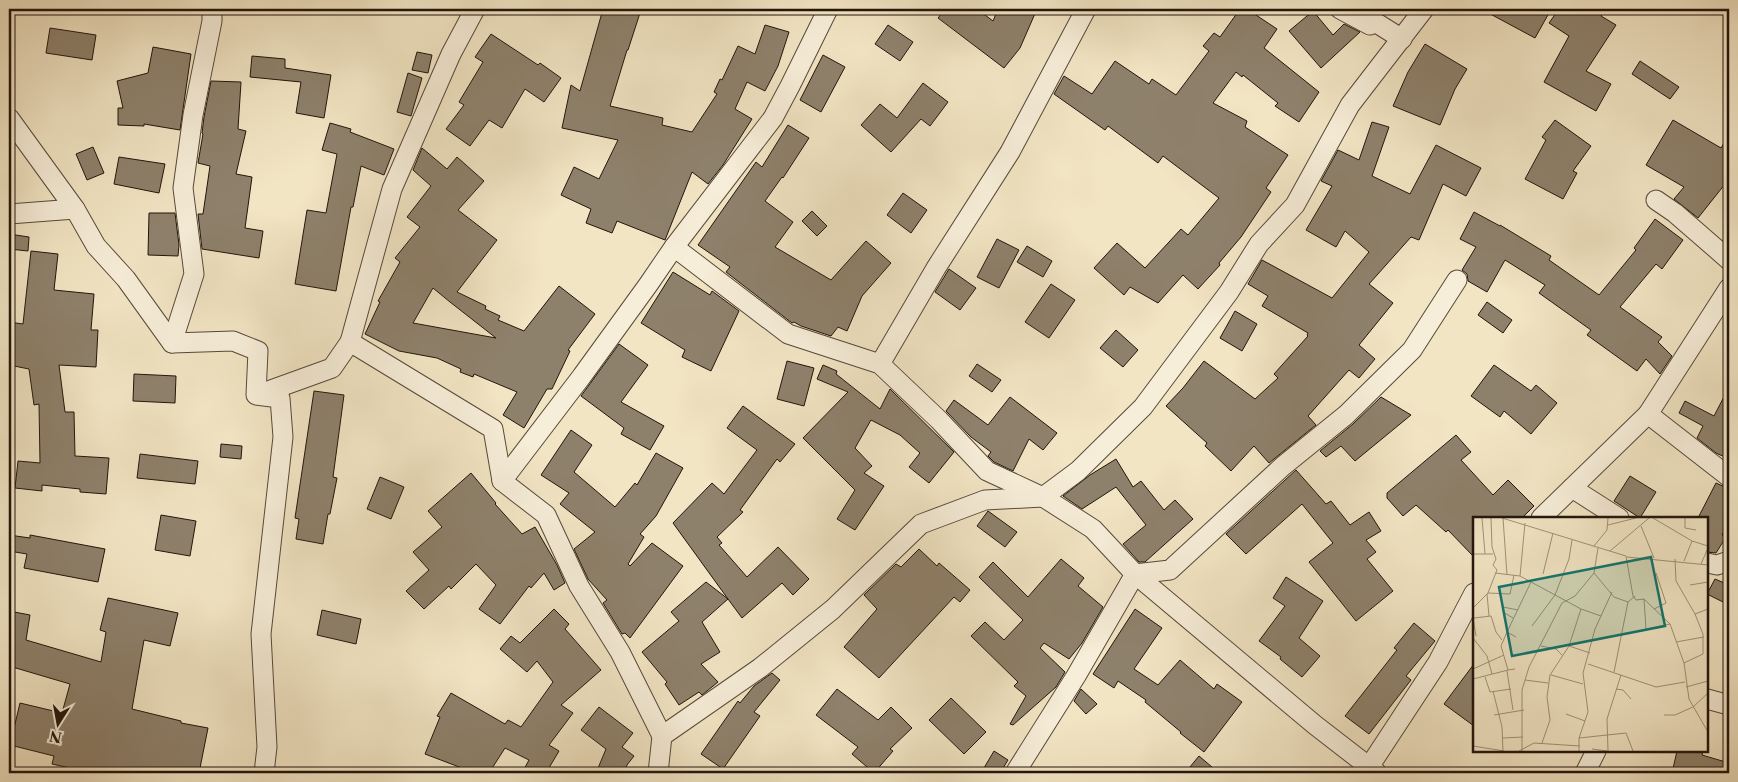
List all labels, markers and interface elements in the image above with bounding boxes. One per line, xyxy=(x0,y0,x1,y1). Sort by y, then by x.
inset map xyxy=(1473,517,1708,752)
north arrow xyxy=(32,700,82,750)
text: N xyxy=(48,727,63,747)

